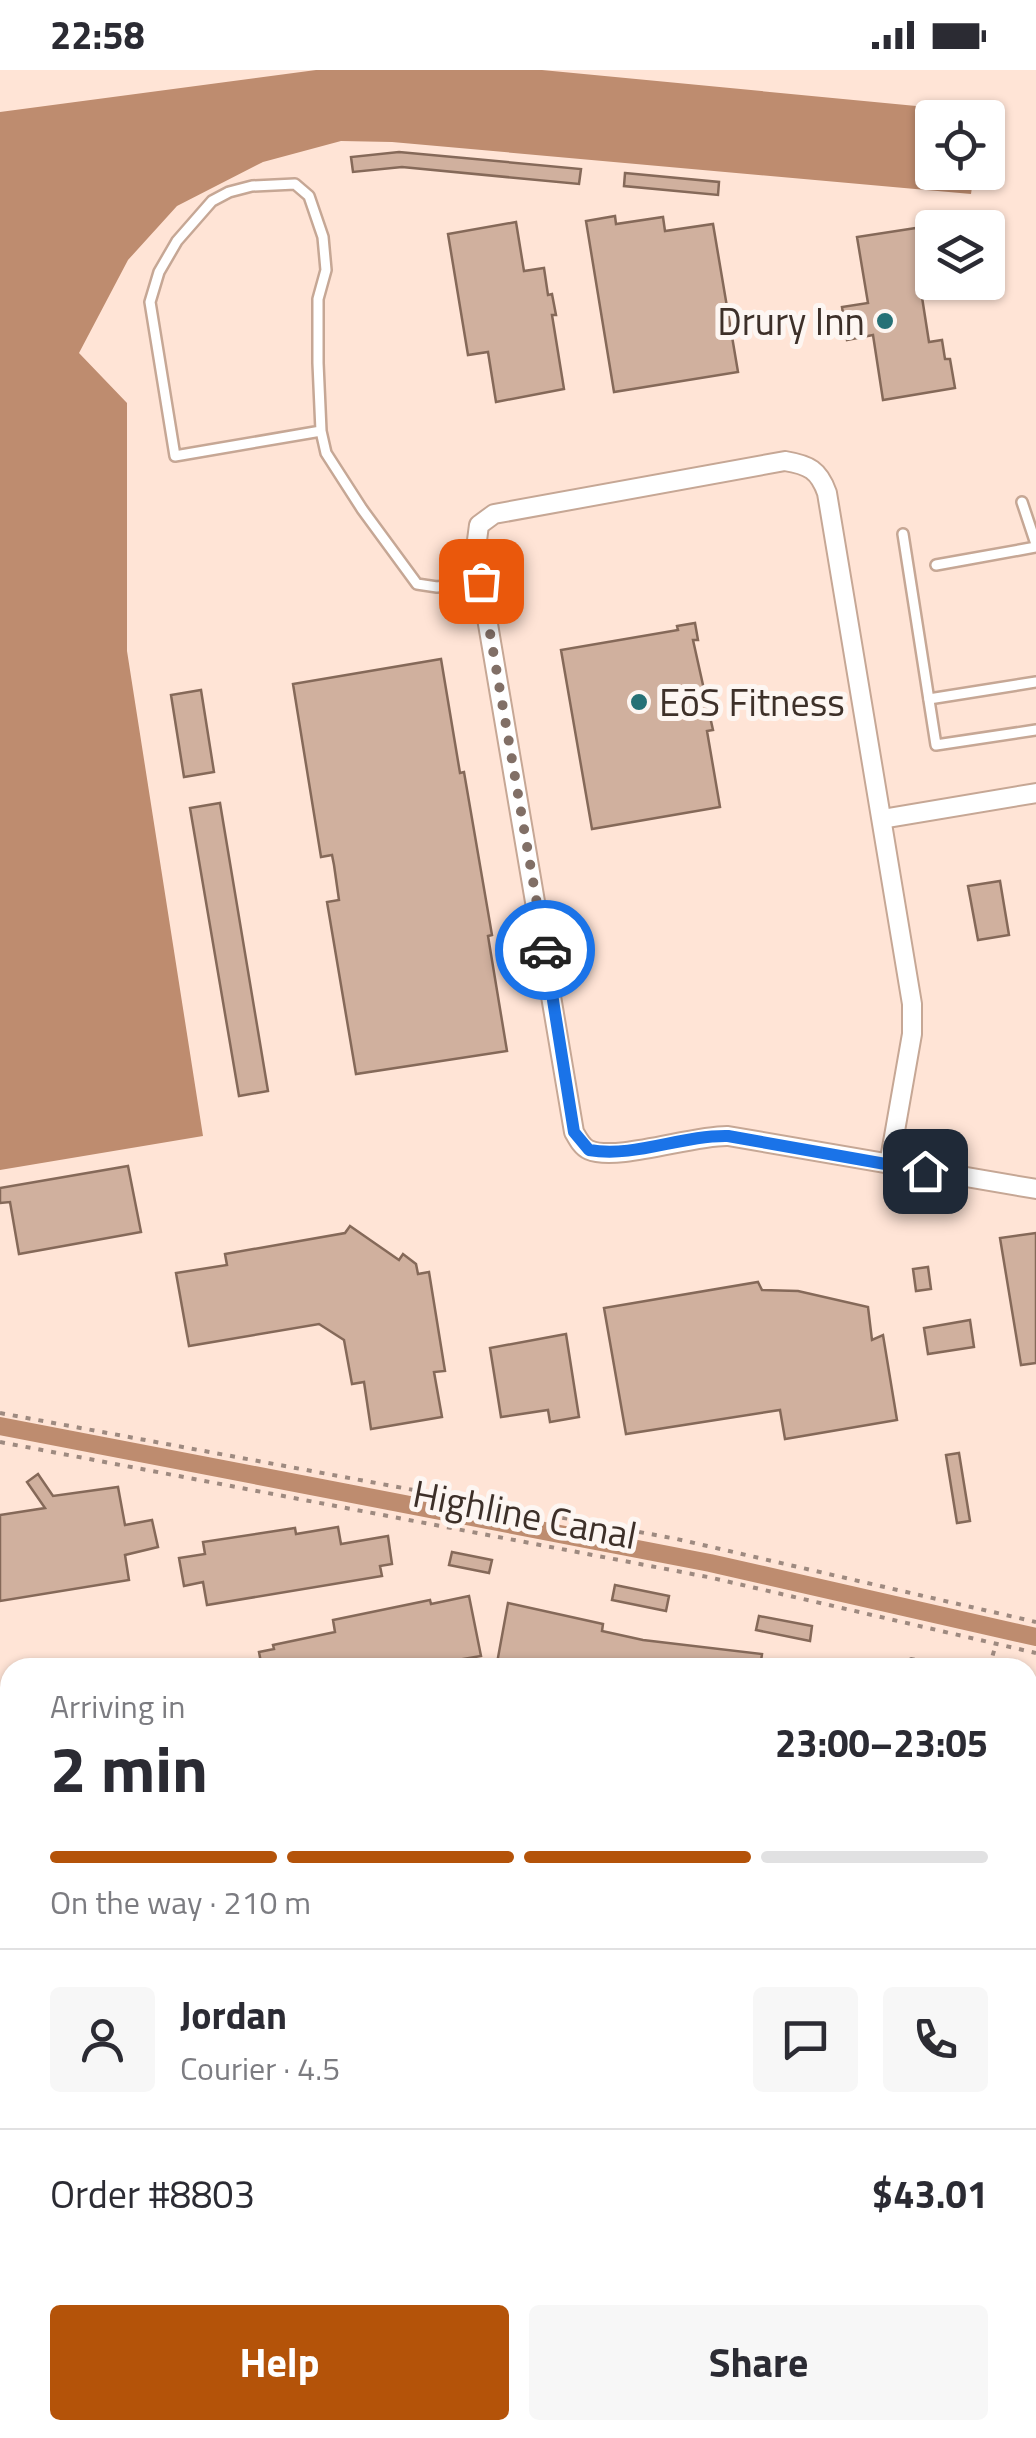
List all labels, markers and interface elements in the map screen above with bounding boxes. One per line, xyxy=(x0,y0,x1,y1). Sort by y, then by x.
text: 22:58 xyxy=(50,6,145,64)
map controls xyxy=(915,100,1005,300)
button: locate xyxy=(915,100,1005,190)
button: layers xyxy=(915,210,1005,300)
place label: Drury Inn xyxy=(717,292,865,350)
marker: Drury Inn xyxy=(874,310,896,332)
pin xyxy=(439,539,524,624)
icon: bag xyxy=(454,554,509,609)
place label: EōS Fitness xyxy=(659,673,845,731)
marker: EōS Fitness xyxy=(628,691,650,713)
courier xyxy=(495,900,595,1000)
icon: car xyxy=(518,923,573,978)
pin xyxy=(883,1129,968,1214)
icon: home xyxy=(898,1144,953,1199)
street label: Highline Canal xyxy=(408,1464,642,1564)
text: Arriving in xyxy=(50,1682,186,1730)
text: 23:00–23:05 xyxy=(775,1714,988,1772)
text: 2 min xyxy=(50,1718,208,1817)
text: On the way · 210 m xyxy=(50,1878,311,1926)
text: Jordan xyxy=(180,1986,287,2044)
button: person xyxy=(50,1987,155,2092)
button: chat xyxy=(753,1987,858,2092)
button: phone xyxy=(883,1987,988,2092)
text: Courier · 4.5 xyxy=(180,2044,340,2092)
text: Order #8803 xyxy=(50,2165,255,2223)
text: $43.01 xyxy=(872,2165,988,2223)
button: Help xyxy=(50,2305,509,2420)
button: Share xyxy=(529,2305,988,2420)

